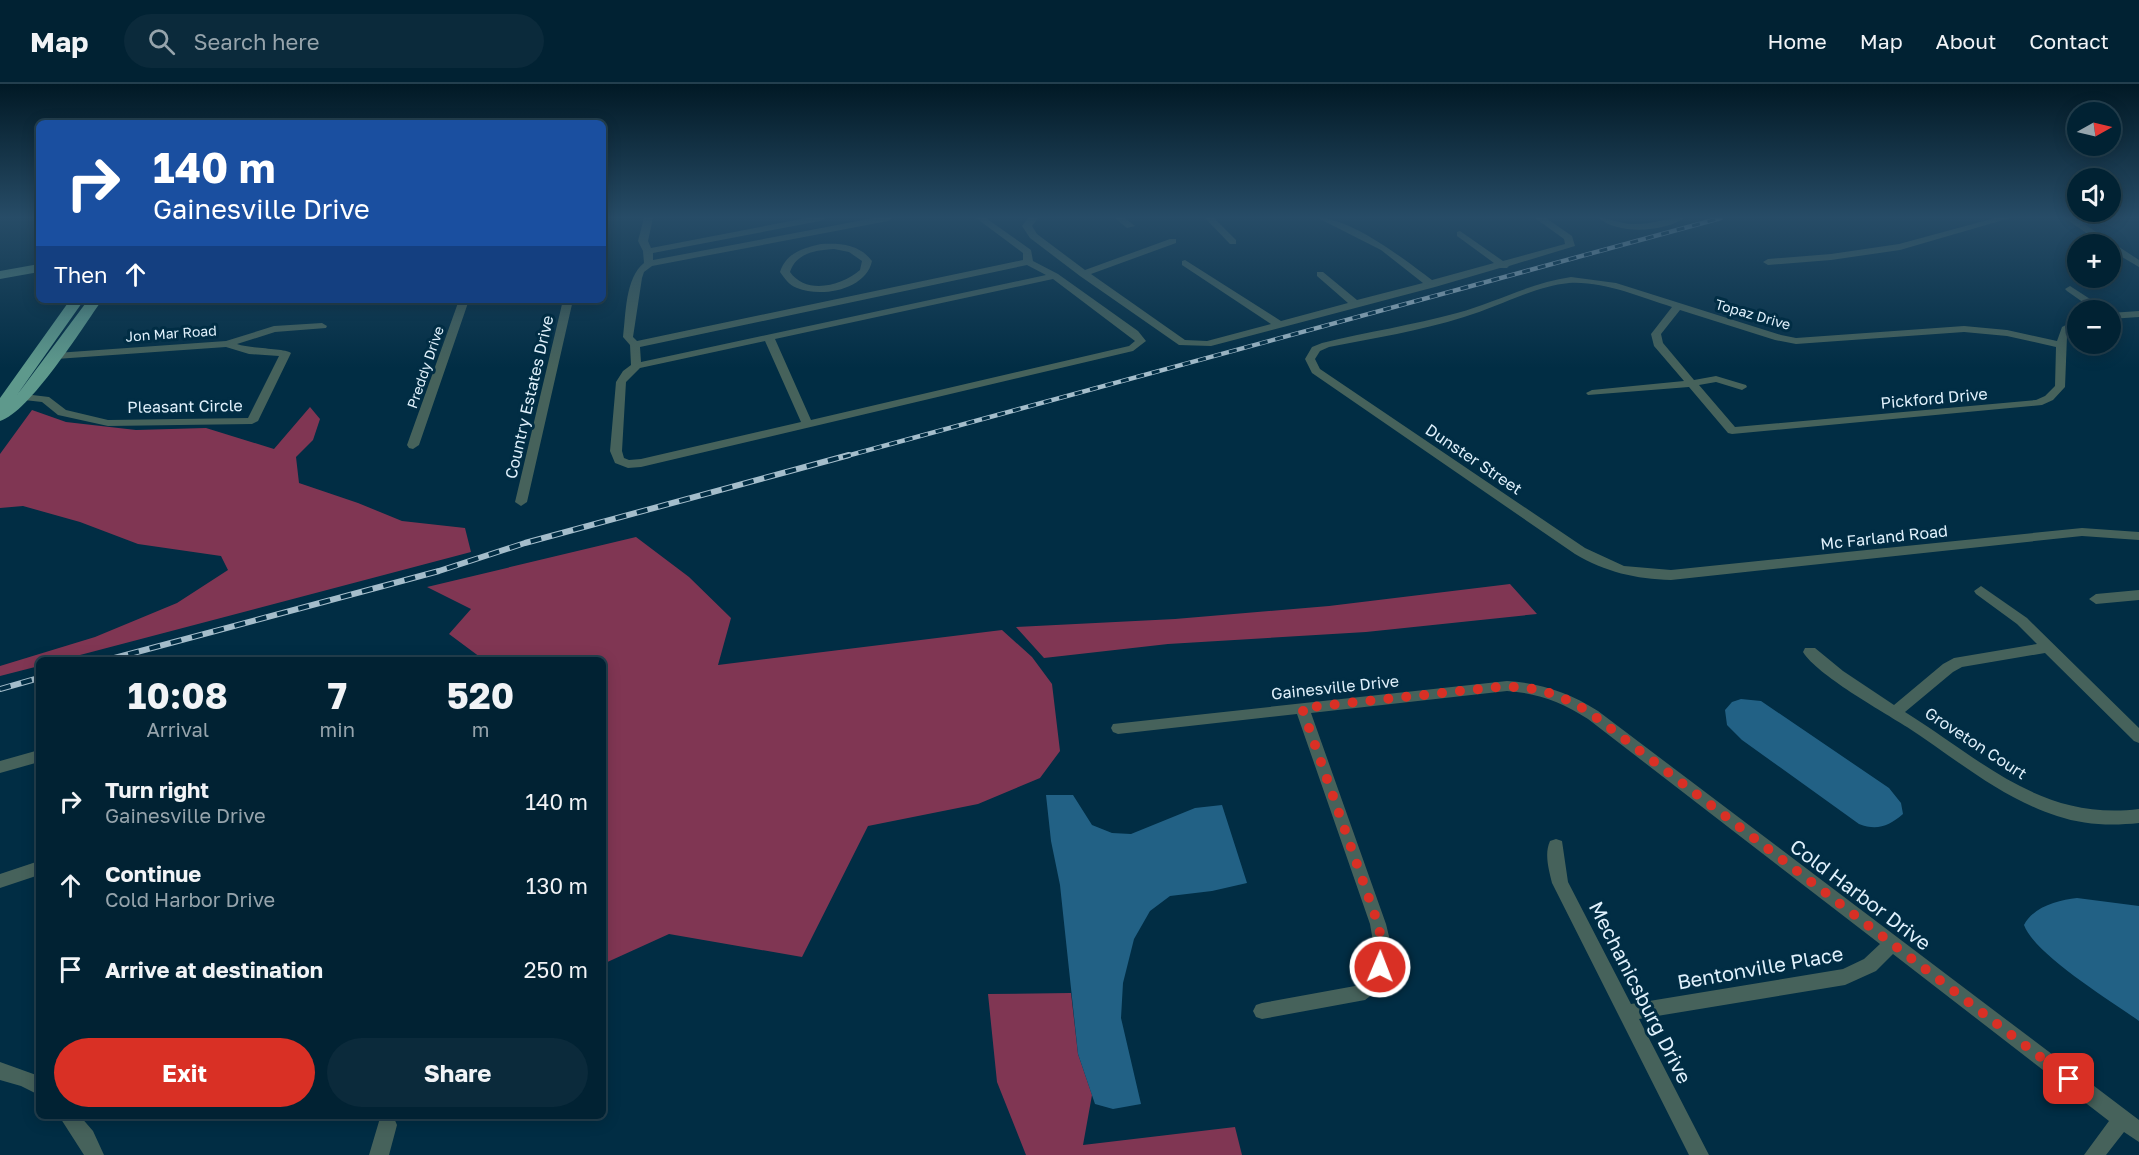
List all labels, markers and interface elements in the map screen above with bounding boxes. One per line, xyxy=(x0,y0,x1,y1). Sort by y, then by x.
search box xyxy=(124,14,544,68)
text: Map xyxy=(30,25,88,58)
icon: search xyxy=(145,25,178,58)
text: Search here xyxy=(193,28,319,55)
text: Home xyxy=(1767,28,1827,54)
text: Map xyxy=(1860,28,1903,54)
text: About xyxy=(1936,28,1996,54)
text: Contact xyxy=(2029,28,2109,54)
north arrow xyxy=(2067,102,2121,156)
map controls xyxy=(2067,102,2121,354)
text: 140 m xyxy=(153,142,275,192)
icon: right xyxy=(54,144,132,222)
button: sound xyxy=(2067,168,2121,222)
text: Gainesville Drive xyxy=(153,193,370,225)
button: + xyxy=(2067,234,2121,288)
icon: ahead xyxy=(119,258,152,291)
text: Then xyxy=(54,261,107,288)
street label: Topaz Drive xyxy=(1713,295,1793,333)
button: − xyxy=(2067,300,2121,354)
street label: Country Estates Drive xyxy=(500,313,558,481)
street label: Jon Mar Road xyxy=(125,321,217,345)
street label: Preddy Drive xyxy=(403,324,447,410)
street label: Pickford Drive xyxy=(1880,383,1988,413)
street label: Pleasant Circle xyxy=(127,395,243,417)
street label: Dunster Street xyxy=(1422,419,1526,499)
street label: Mc Farland Road xyxy=(1819,520,1949,554)
street label: Gainesville Drive xyxy=(1270,670,1400,704)
text: 10:08 xyxy=(128,674,228,717)
text: 7 xyxy=(327,674,347,717)
text: 520 xyxy=(447,674,514,717)
street label: Groveton Court xyxy=(1921,703,2031,783)
text: Arrival xyxy=(146,717,209,741)
text: min xyxy=(320,717,355,741)
text: m xyxy=(472,717,489,741)
text: Turn right xyxy=(105,776,209,803)
icon: right xyxy=(54,785,87,818)
text: 140 m xyxy=(525,788,588,815)
text: Gainesville Drive xyxy=(105,803,266,827)
street label: Cold Harbor Drive xyxy=(1786,833,1936,955)
text: Continue xyxy=(105,860,201,887)
icon: ahead xyxy=(54,869,87,902)
text: 130 m xyxy=(526,872,588,899)
text: Cold Harbor Drive xyxy=(105,887,275,911)
street label: Mechanicsburg Drive xyxy=(1585,897,1697,1087)
position arrow xyxy=(1348,935,1412,999)
street label: Bentonville Place xyxy=(1675,941,1845,993)
icon: arrive xyxy=(54,953,87,986)
text: Arrive at destination xyxy=(105,956,323,983)
text: 250 m xyxy=(524,956,588,983)
button: Exit xyxy=(54,1038,315,1107)
button: Share xyxy=(327,1038,588,1107)
pin xyxy=(2043,1053,2094,1104)
icon: arrive xyxy=(2052,1062,2085,1095)

